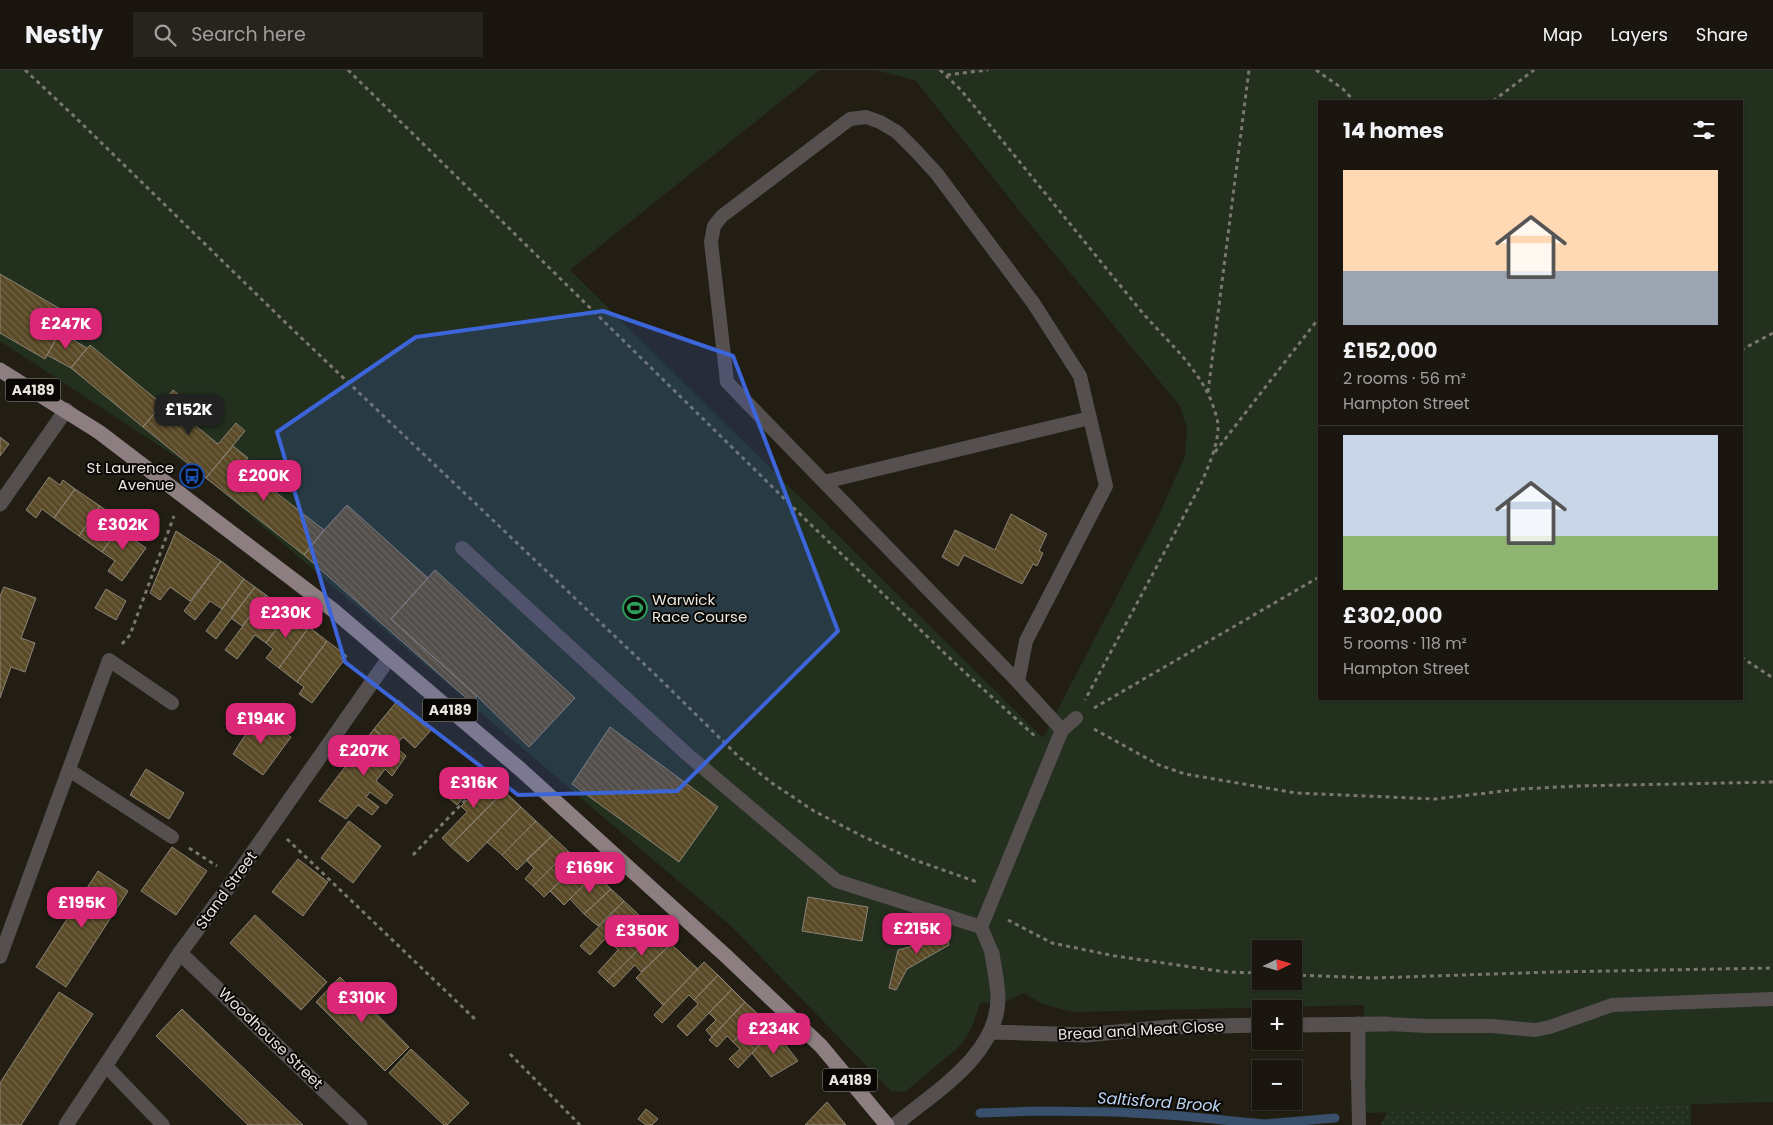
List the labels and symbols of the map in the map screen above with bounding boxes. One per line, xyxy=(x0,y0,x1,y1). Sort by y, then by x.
pin: £247K xyxy=(31,308,101,350)
road number: A4189 xyxy=(5,378,60,402)
pin: £152K xyxy=(154,394,224,436)
place label: St Laurence Avenue xyxy=(87,457,174,495)
pin: £200K xyxy=(229,460,299,502)
bus stop icon: St Laurence Avenue xyxy=(179,463,205,489)
pin: £302K xyxy=(88,508,158,551)
place label: Warwick Race Course xyxy=(652,589,747,627)
sports icon: Warwick Race Course xyxy=(622,595,648,621)
pin: £230K xyxy=(251,596,321,639)
road number: A4189 xyxy=(422,698,478,722)
pin: £194K xyxy=(226,702,296,745)
pin: £207K xyxy=(329,734,399,777)
pin: £316K xyxy=(439,766,509,809)
street label: Stand Street xyxy=(190,847,262,933)
pin: £169K xyxy=(555,852,625,894)
pin: £195K xyxy=(47,886,117,929)
pin: £215K xyxy=(882,912,952,955)
pin: £350K xyxy=(607,914,677,957)
north arrow xyxy=(1252,940,1302,990)
pin: £310K xyxy=(327,982,397,1024)
street label: Woodhouse Street xyxy=(214,983,328,1093)
pin: £234K xyxy=(739,1012,809,1055)
street label: Bread and Meat Close xyxy=(1058,1015,1224,1045)
road number: A4189 xyxy=(822,1068,878,1092)
water label: Saltisford Brook xyxy=(1096,1086,1222,1118)

